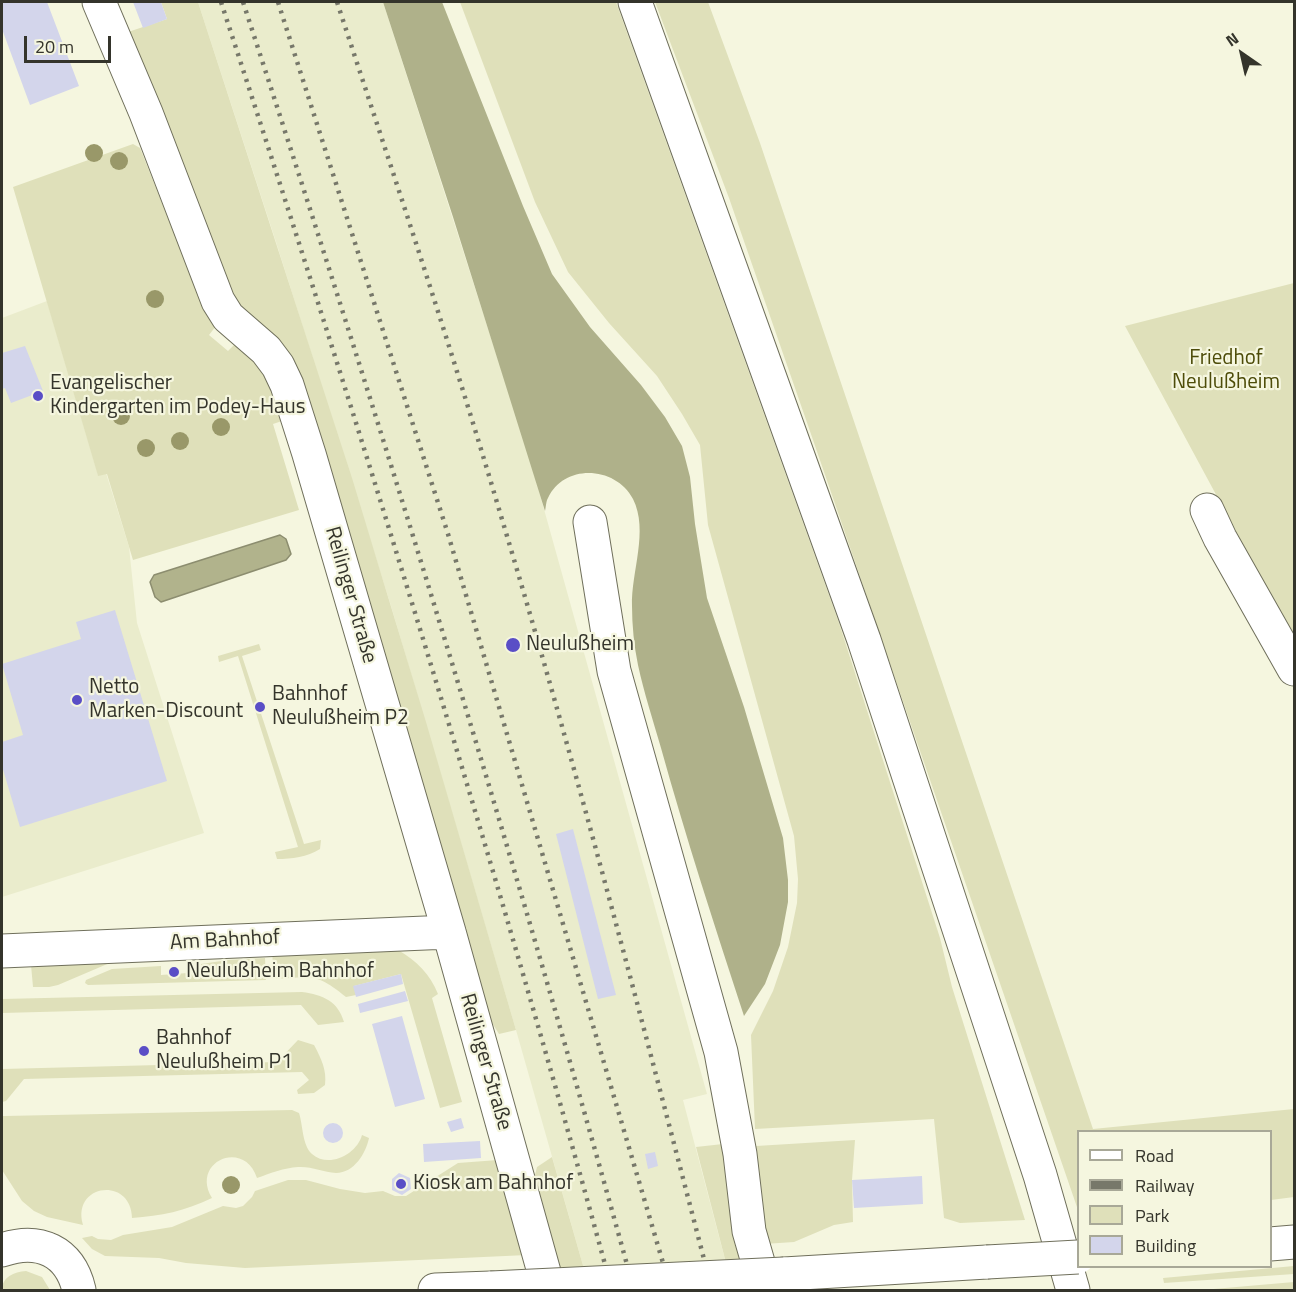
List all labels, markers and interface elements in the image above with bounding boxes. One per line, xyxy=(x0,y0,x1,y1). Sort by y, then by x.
scale bar xyxy=(27,24,114,62)
north arrow xyxy=(1212,24,1272,84)
text: N xyxy=(1221,26,1243,52)
text: 20 m xyxy=(35,33,74,60)
park label: Friedhof Neulußheim xyxy=(1172,346,1280,396)
place label: Evangelischer Kindergarten im Podey-Haus xyxy=(50,371,306,421)
marker: Evangelischer Kindergarten im Podey-Haus xyxy=(31,389,45,403)
street label: Reilinger Straße xyxy=(318,524,382,666)
place label: Neulußheim xyxy=(526,632,634,658)
marker: Neulußheim xyxy=(504,636,522,654)
place label: Netto Marken-Discount xyxy=(89,675,243,725)
place label: Bahnhof Neulußheim P2 xyxy=(272,682,409,732)
marker: Netto Marken-Discount xyxy=(70,693,84,707)
marker: Bahnhof Neulußheim P2 xyxy=(253,700,267,714)
street label: Am Bahnhof xyxy=(169,926,281,956)
place label: Neulußheim Bahnhof xyxy=(186,959,374,985)
marker: Neulußheim Bahnhof xyxy=(167,965,181,979)
street label: Reilinger Straße xyxy=(453,991,517,1133)
place label: Bahnhof Neulußheim P1 xyxy=(156,1026,293,1076)
marker: Bahnhof Neulußheim P1 xyxy=(137,1044,151,1058)
legend xyxy=(1077,1130,1272,1268)
text: Road xyxy=(1135,1142,1174,1169)
place label: Kiosk am Bahnhof xyxy=(413,1171,573,1197)
text: Railway xyxy=(1135,1172,1194,1199)
marker: Kiosk am Bahnhof xyxy=(394,1177,408,1191)
text: Park xyxy=(1135,1202,1169,1229)
text: Building xyxy=(1135,1232,1196,1259)

